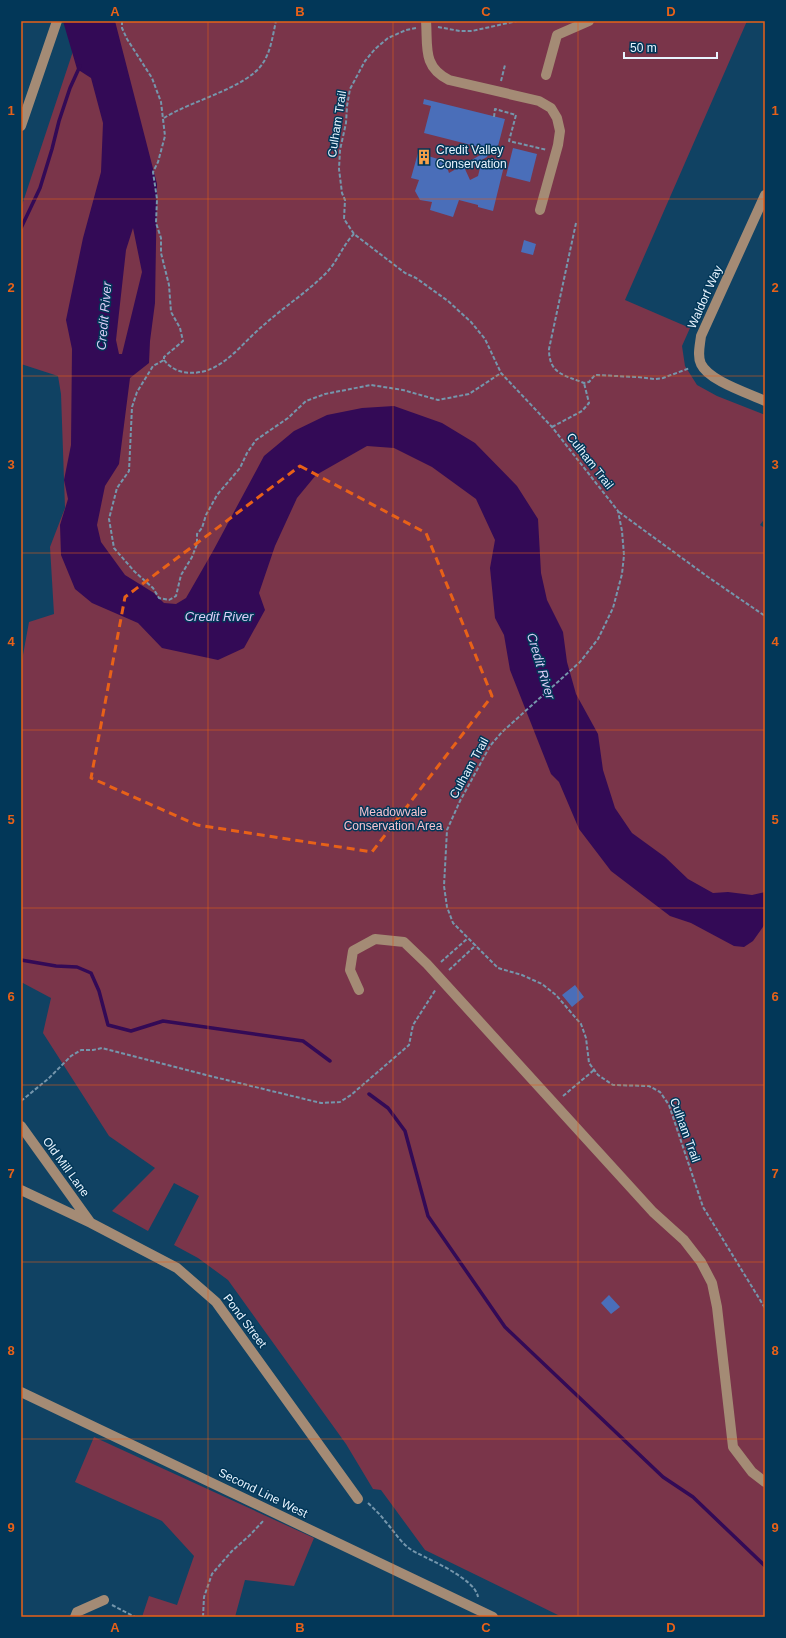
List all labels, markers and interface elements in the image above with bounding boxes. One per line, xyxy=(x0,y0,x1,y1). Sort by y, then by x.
text: A xyxy=(110,4,120,19)
text: B xyxy=(295,4,305,19)
text: C xyxy=(481,4,491,19)
text: D xyxy=(666,4,676,19)
scale bar xyxy=(624,34,717,60)
text: 50 m xyxy=(630,41,657,55)
street label: Culham Trail xyxy=(325,90,349,158)
text: 1 xyxy=(7,103,15,118)
text: 1 xyxy=(771,103,779,118)
place label: Credit Valley Conservation xyxy=(436,143,507,171)
building icon: Credit Valley Conservation xyxy=(415,148,433,166)
street label: Waldorf Way xyxy=(685,263,725,331)
text: 2 xyxy=(7,280,15,295)
water label: Credit River xyxy=(94,280,115,351)
text: 2 xyxy=(771,280,779,295)
street label: Culham Trail xyxy=(564,430,616,492)
text: 3 xyxy=(7,457,15,472)
text: 3 xyxy=(771,457,779,472)
water label: Credit River xyxy=(185,609,254,624)
water label: Credit River xyxy=(524,631,558,702)
text: 4 xyxy=(7,634,15,649)
text: 4 xyxy=(771,634,779,649)
street label: Culham Trail xyxy=(447,735,491,801)
park label: Meadowvale Conservation Area xyxy=(344,805,443,833)
text: 5 xyxy=(7,812,15,827)
text: 5 xyxy=(771,812,779,827)
text: 6 xyxy=(7,989,15,1004)
text: 6 xyxy=(771,989,779,1004)
street label: Culham Trail xyxy=(667,1096,703,1164)
street label: Old Mill Lane xyxy=(40,1135,92,1200)
text: 7 xyxy=(7,1166,15,1181)
text: 7 xyxy=(771,1166,779,1181)
street label: Pond Street xyxy=(220,1291,270,1351)
text: 8 xyxy=(7,1343,15,1358)
text: 8 xyxy=(771,1343,779,1358)
street label: Second Line West xyxy=(216,1465,310,1521)
text: 9 xyxy=(7,1520,15,1535)
text: 9 xyxy=(771,1520,779,1535)
text: A xyxy=(110,1620,120,1635)
text: B xyxy=(295,1620,305,1635)
text: C xyxy=(481,1620,491,1635)
text: D xyxy=(666,1620,676,1635)

